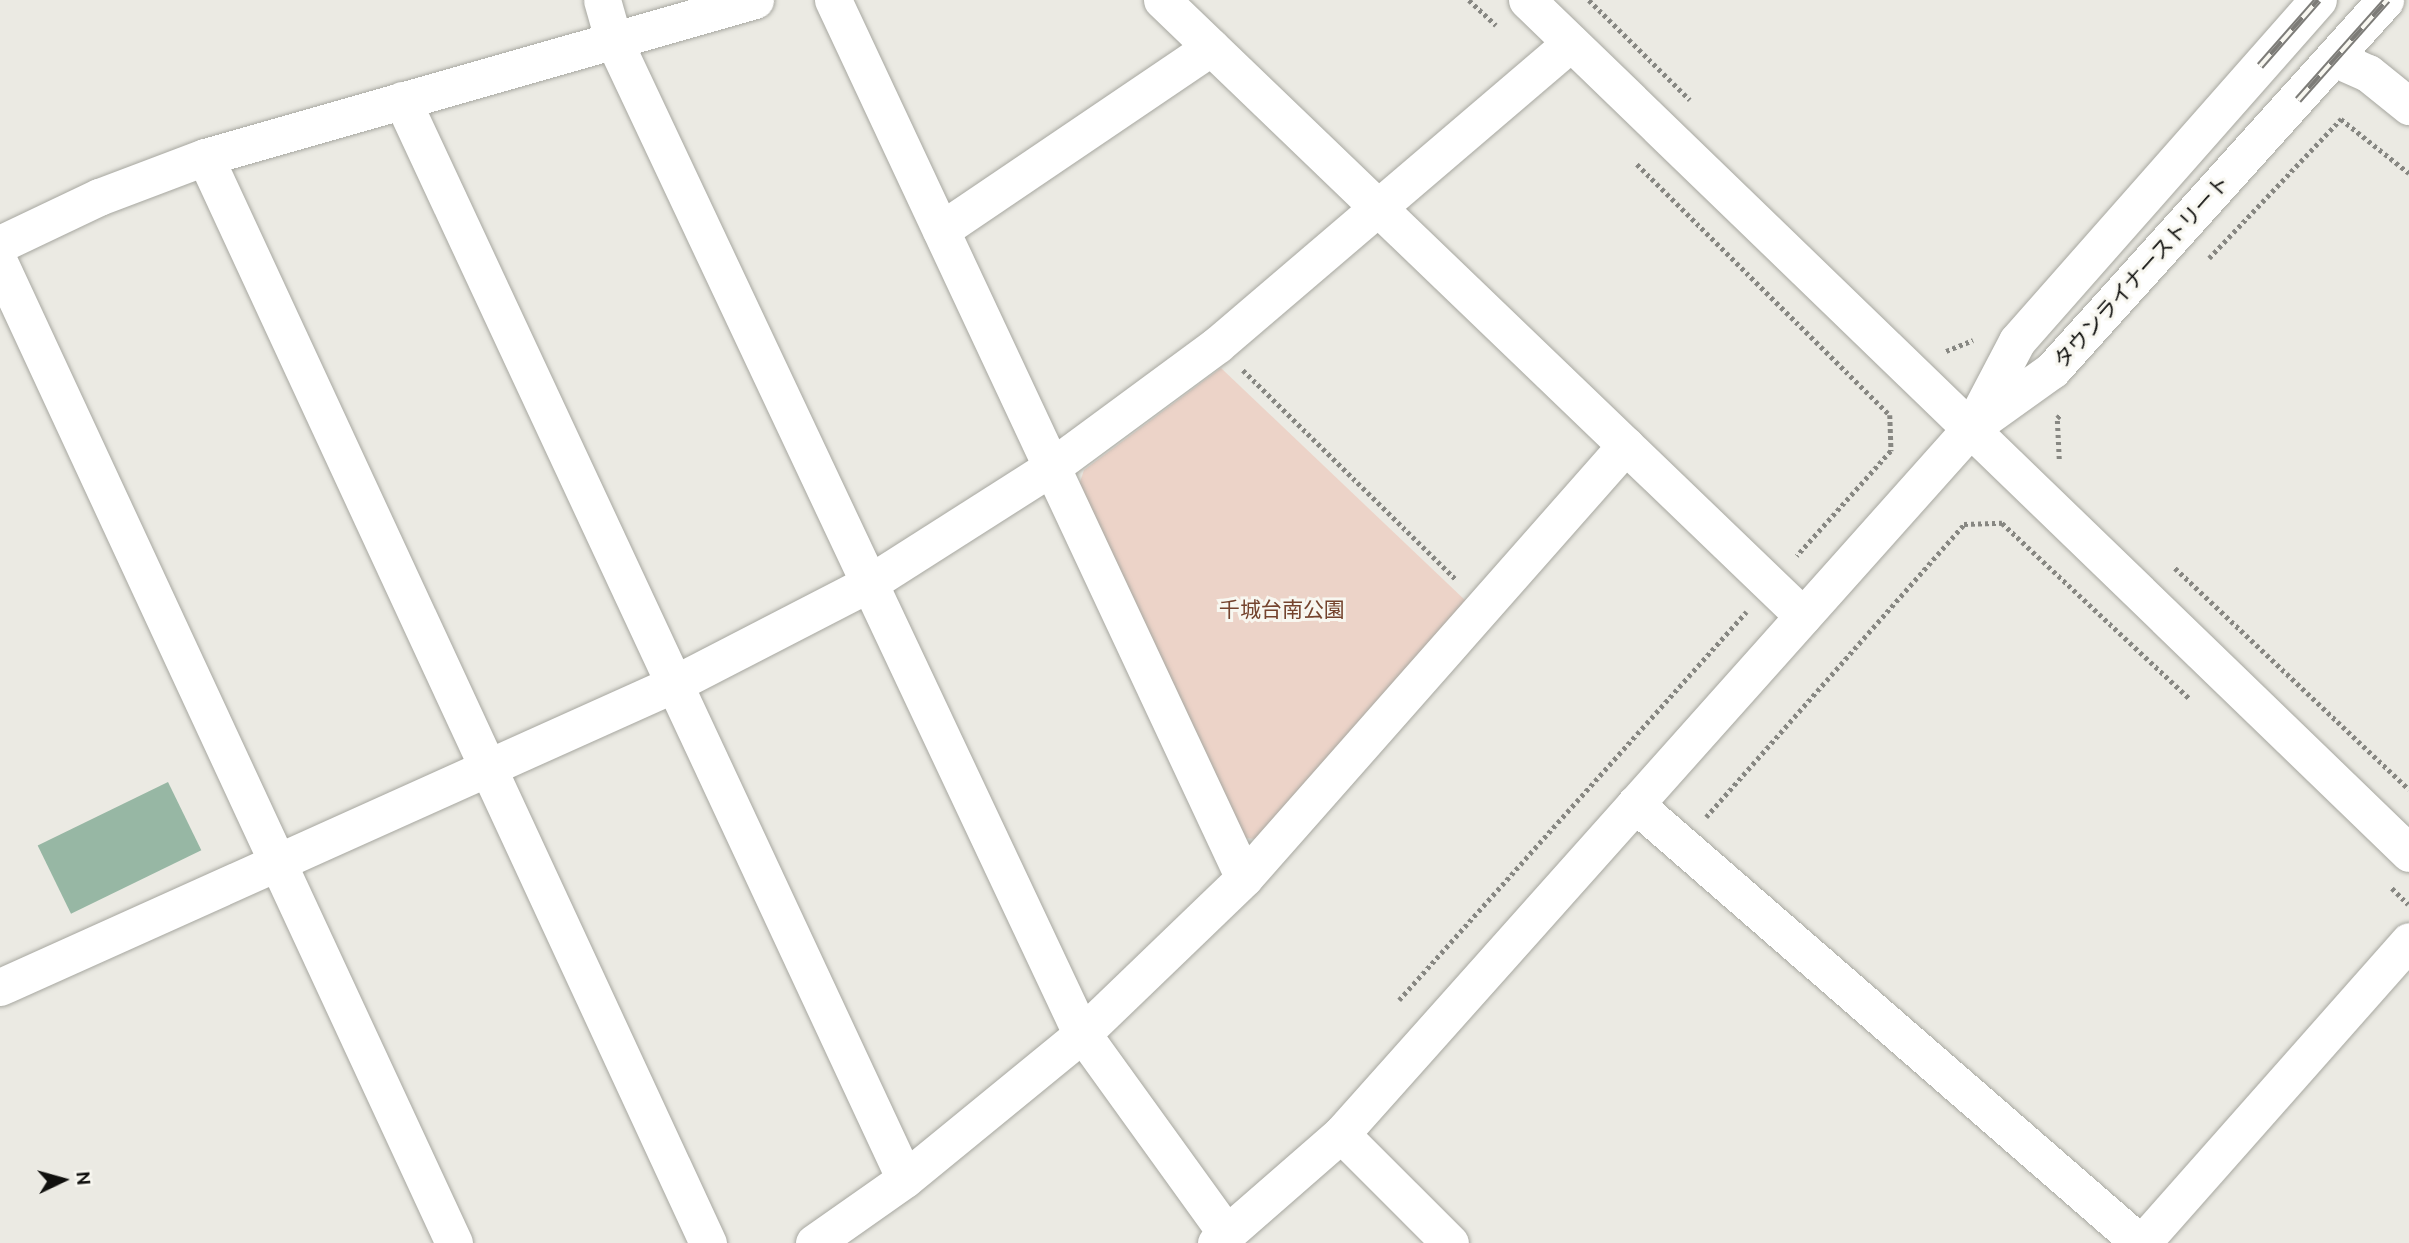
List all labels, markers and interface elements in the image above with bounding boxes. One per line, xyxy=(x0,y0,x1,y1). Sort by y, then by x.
street label: タウンライナーストリート xyxy=(2047,169,2235,373)
park label: 千城台南公園 xyxy=(1219,596,1345,622)
north arrow xyxy=(28,1145,98,1215)
text: N xyxy=(72,1170,95,1186)

